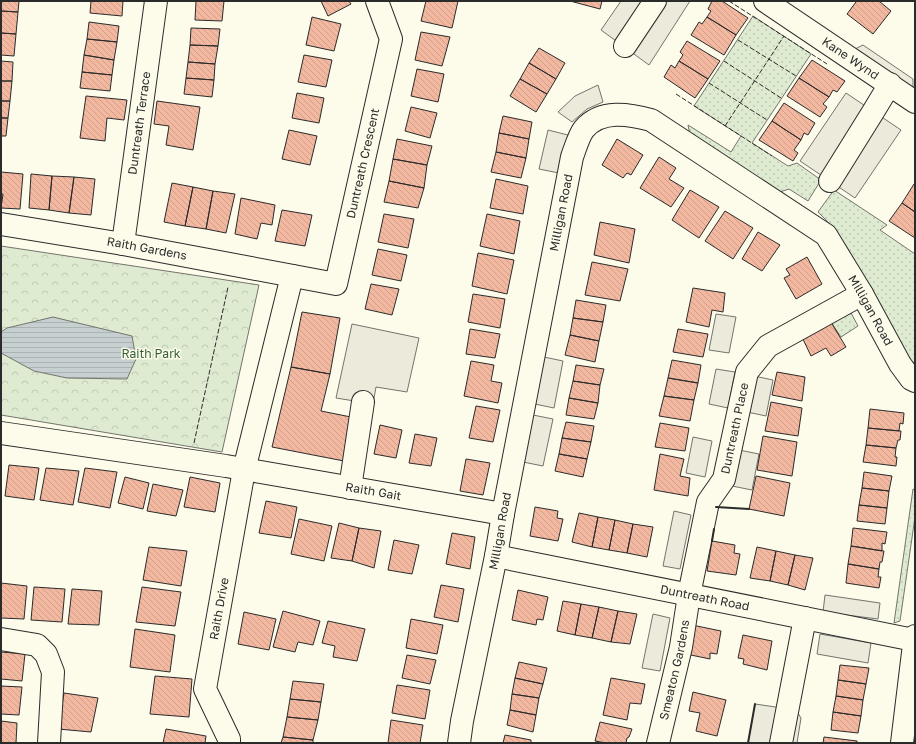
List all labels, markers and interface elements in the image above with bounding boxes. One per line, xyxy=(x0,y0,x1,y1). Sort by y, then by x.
street label: Kane Wynd xyxy=(819,34,882,83)
street label: Duntreath Terrace xyxy=(124,70,153,176)
street label: Duntreath Crescent xyxy=(343,106,382,220)
street label: Milligan Road xyxy=(546,173,576,253)
street label: Raith Gardens xyxy=(106,233,188,263)
street label: Milligan Road xyxy=(845,272,897,348)
park label: Raith Park xyxy=(121,346,181,361)
street label: Duntreath Place xyxy=(717,381,752,475)
street label: Raith Gait xyxy=(344,479,403,503)
street label: Milligan Road xyxy=(485,491,514,571)
street label: Raith Drive xyxy=(206,576,232,641)
street label: Duntreath Road xyxy=(659,581,751,614)
street label: Smeaton Gardens xyxy=(656,619,692,721)

